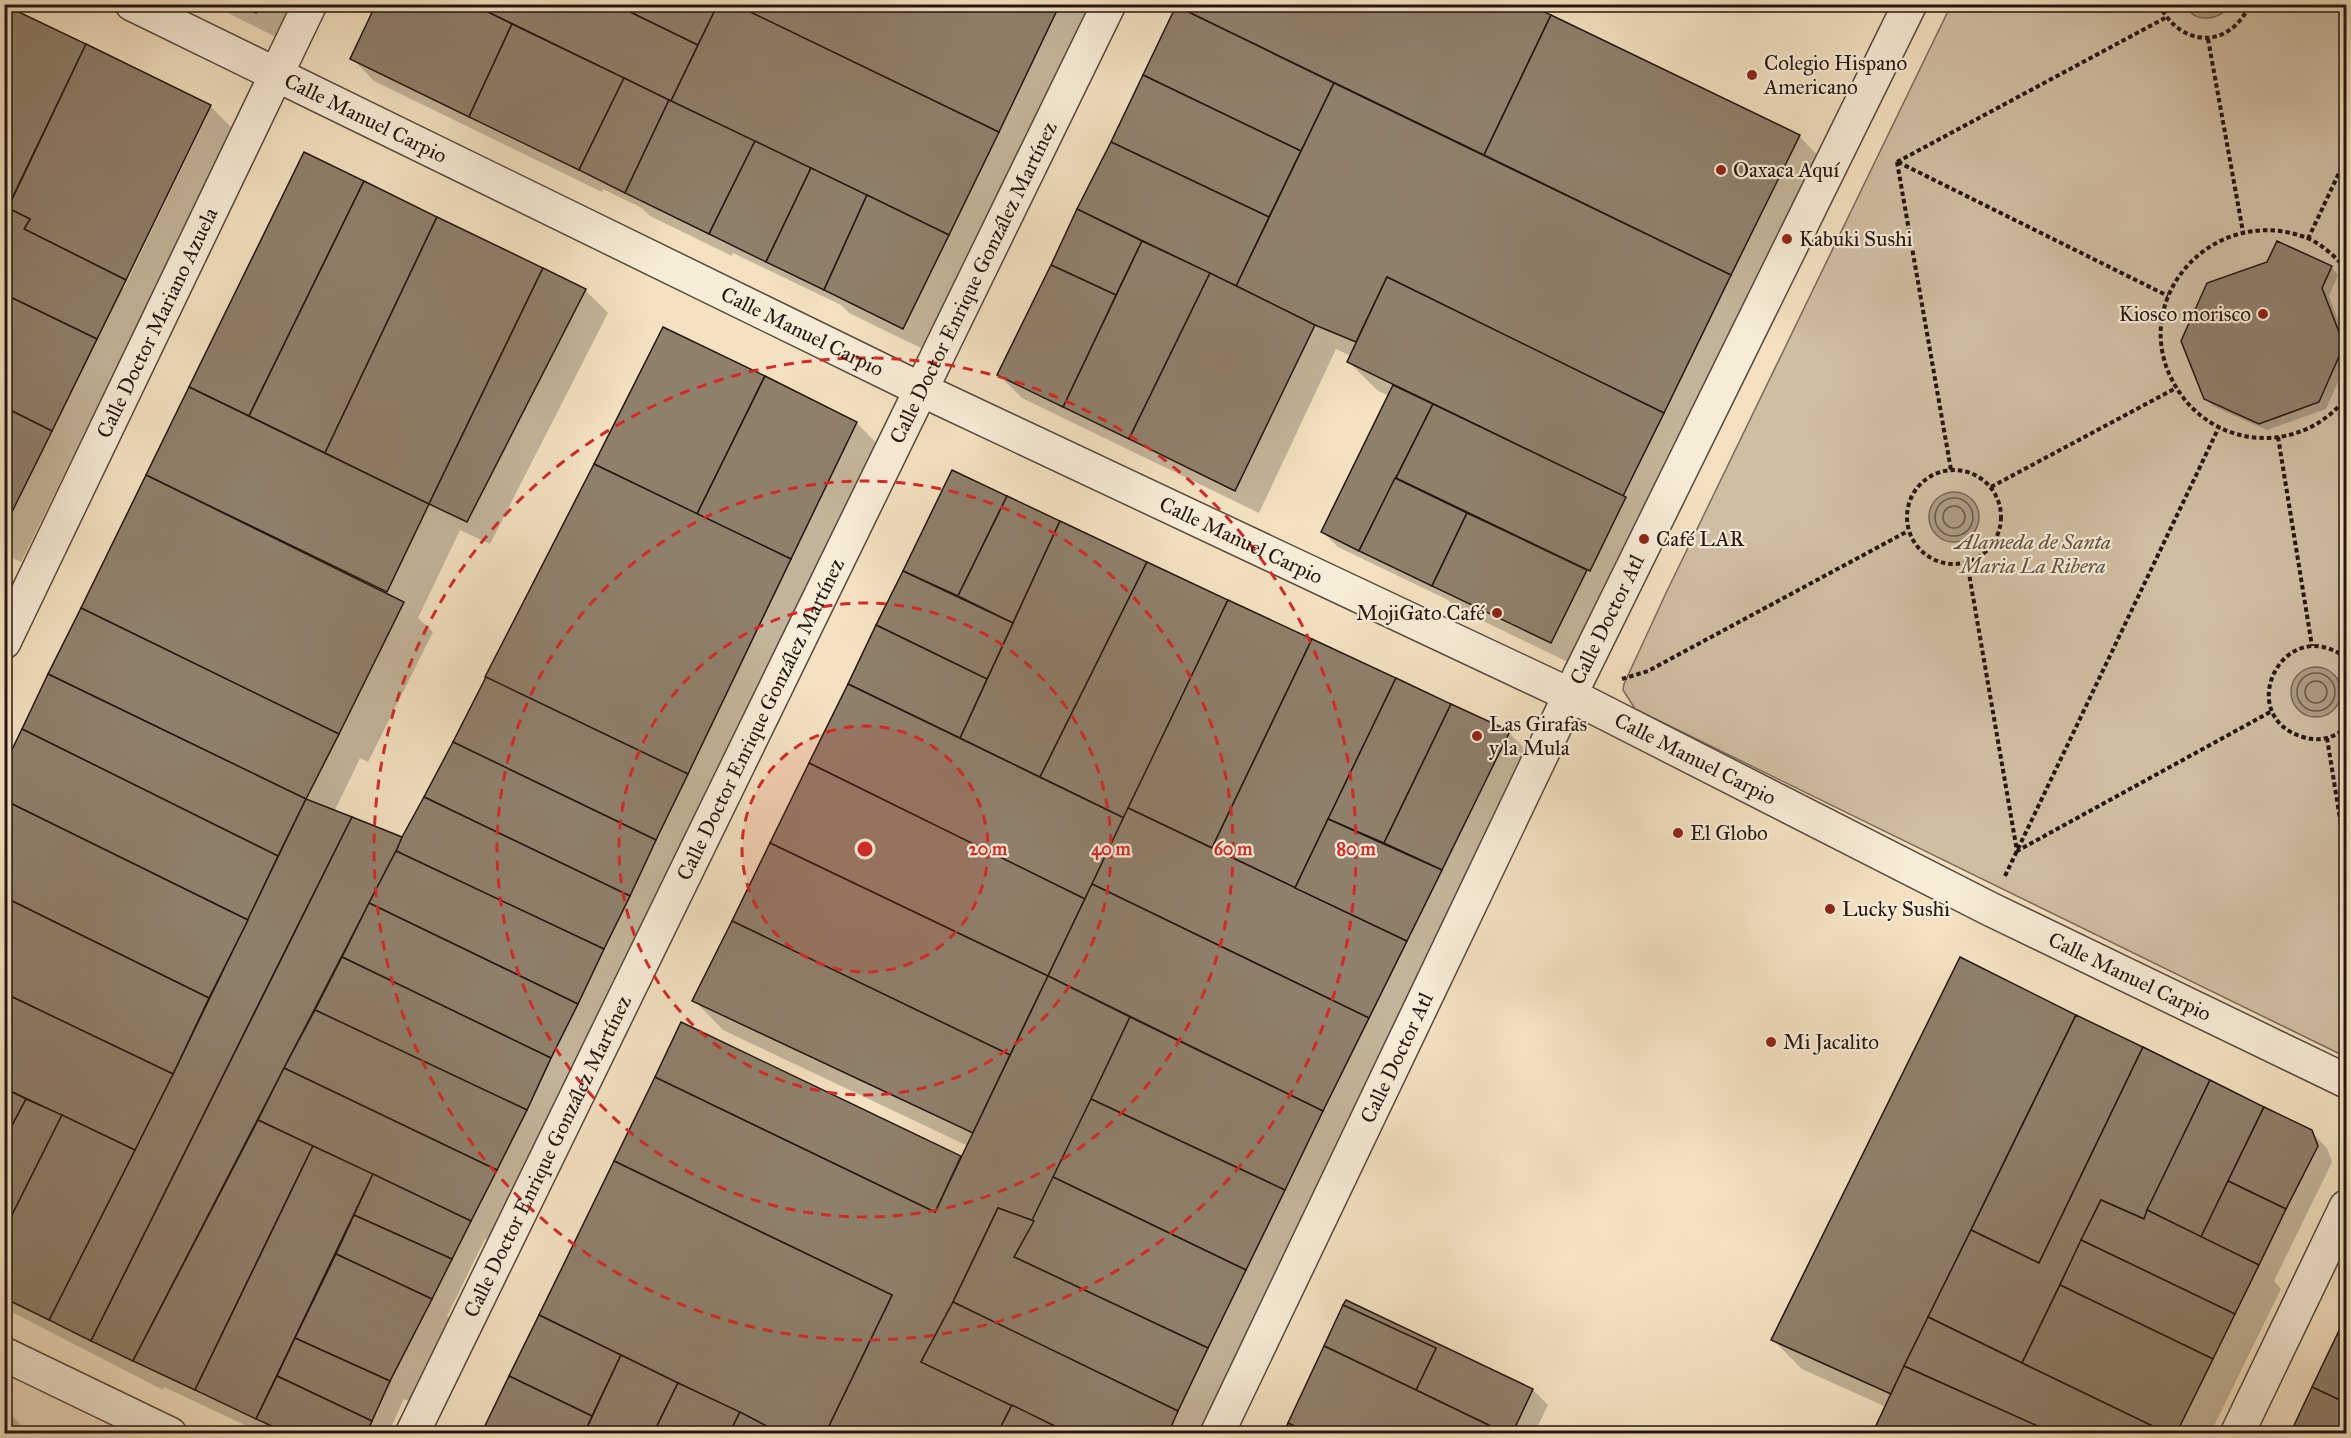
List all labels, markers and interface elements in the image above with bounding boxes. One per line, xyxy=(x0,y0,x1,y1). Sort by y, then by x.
place label: Colegio Hispano Americano xyxy=(1763,50,1907,100)
street label: Calle Manuel Carpio xyxy=(280,67,451,169)
marker: Colegio Hispano Americano xyxy=(1745,68,1759,82)
street label: Calle Doctor Enrique González Martínez xyxy=(884,117,1063,448)
place label: Oaxaca Aquí xyxy=(1733,157,1841,183)
marker: Oaxaca Aquí xyxy=(1714,163,1728,177)
street label: Calle Doctor Mariano Azuela xyxy=(91,203,223,442)
place label: Kabuki Sushi xyxy=(1799,226,1913,252)
marker: Kabuki Sushi xyxy=(1780,232,1794,246)
street label: Calle Manuel Carpio xyxy=(717,281,888,382)
place label: Kiosco morisco xyxy=(2119,301,2251,327)
marker: Kiosco morisco xyxy=(2256,307,2270,321)
street label: Calle Manuel Carpio xyxy=(1155,491,1327,590)
place label: Café LAR xyxy=(1656,526,1746,552)
park label: Alameda de Santa Maria La Ribera xyxy=(1953,529,2111,579)
marker: Café LAR xyxy=(1637,532,1651,546)
street label: Calle Doctor Atl xyxy=(1564,550,1650,689)
street label: Calle Doctor Enrique González Martínez xyxy=(671,554,850,885)
place label: MojiGato Café xyxy=(1356,600,1485,626)
marker: MojiGato Café xyxy=(1490,606,1504,620)
street label: Calle Manuel Carpio xyxy=(1610,707,1781,811)
place label: Las Girafas y la Mula xyxy=(1489,711,1587,761)
marker: Las Girafas y la Mula xyxy=(1470,729,1484,743)
place label: El Globo xyxy=(1690,820,1768,846)
marker: El Globo xyxy=(1671,826,1685,840)
text: 20 m xyxy=(969,838,1008,860)
text: 40 m xyxy=(1091,838,1132,861)
text: 60 m xyxy=(1214,838,1253,860)
text: 80 m xyxy=(1336,838,1376,860)
centre of rings xyxy=(855,839,875,859)
place label: Lucky Sushi xyxy=(1842,896,1950,922)
marker: Lucky Sushi xyxy=(1823,902,1837,916)
street label: Calle Manuel Carpio xyxy=(2044,926,2216,1027)
street label: Calle Doctor Atl xyxy=(1354,988,1439,1127)
street label: Calle Doctor Enrique González Martínez xyxy=(458,991,637,1322)
place label: Mi Jacalito xyxy=(1783,1029,1879,1055)
marker: Mi Jacalito xyxy=(1764,1035,1778,1049)

